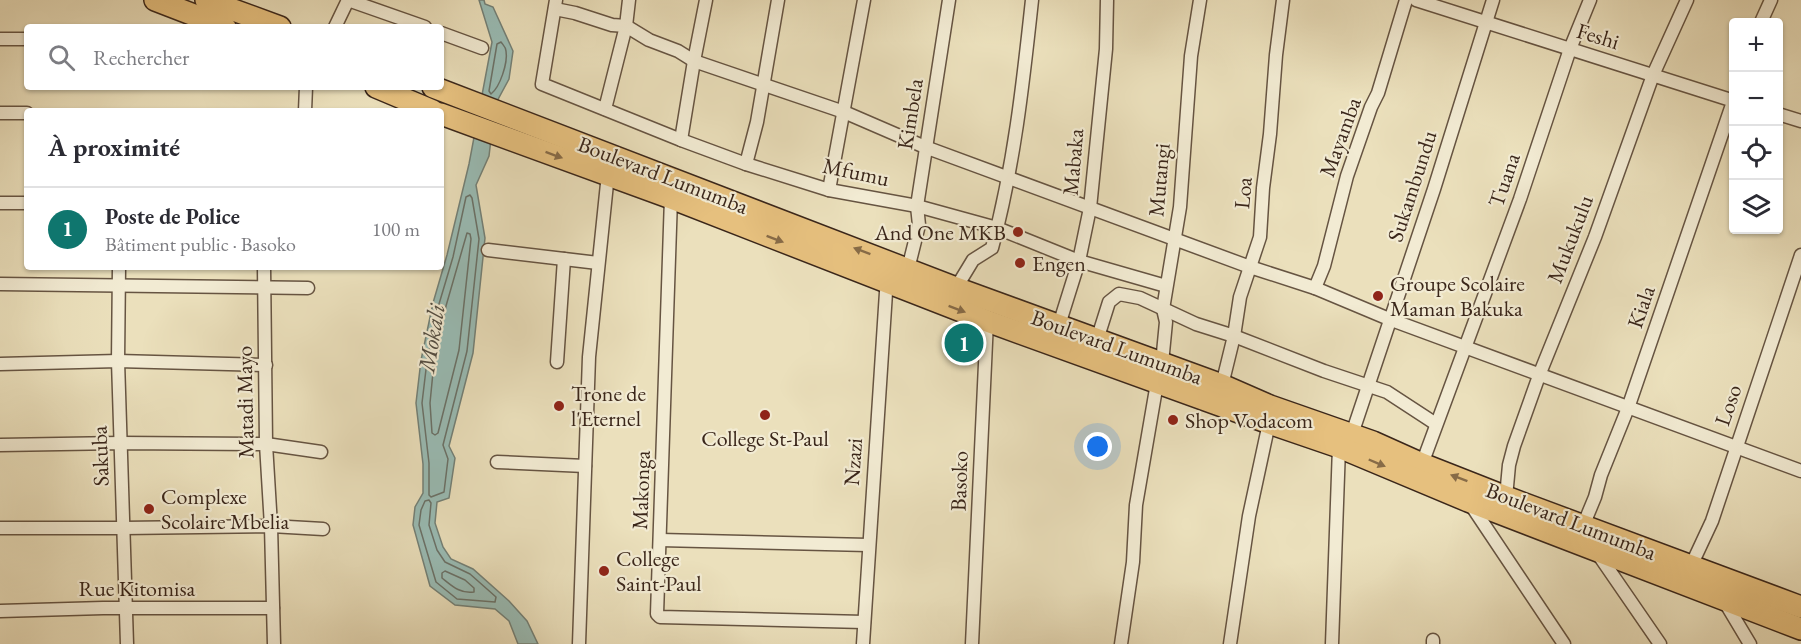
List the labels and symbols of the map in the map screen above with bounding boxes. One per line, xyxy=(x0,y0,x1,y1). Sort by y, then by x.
street label: Feshi xyxy=(1573,16,1623,56)
street label: Kimbela xyxy=(890,76,930,152)
street label: Mayamba xyxy=(1312,93,1368,181)
street label: Sukambundu xyxy=(1380,126,1444,245)
street label: Mabaka xyxy=(1056,127,1090,197)
street label: Boulevard Lumumba xyxy=(574,129,752,221)
street label: Mutangi xyxy=(1141,142,1177,218)
street label: Tuana xyxy=(1481,149,1527,211)
one-way arrow xyxy=(545,151,563,160)
street label: Mfumu xyxy=(820,151,892,193)
street label: Loa xyxy=(1227,176,1259,210)
street label: Mukukulu xyxy=(1540,190,1600,287)
place label: And One MKB xyxy=(874,218,1006,247)
marker: And One MKB xyxy=(1011,225,1025,239)
one-way arrow xyxy=(767,234,785,244)
one-way arrow xyxy=(853,246,871,256)
place label: Engen xyxy=(1032,249,1086,278)
marker: Engen xyxy=(1013,256,1027,270)
place label: Groupe Scolaire Maman Bakuka xyxy=(1390,269,1525,323)
street label: Kiala xyxy=(1620,282,1662,332)
marker: Groupe Scolaire Maman Bakuka xyxy=(1371,289,1385,303)
water label: Mokali xyxy=(410,301,452,376)
street label: Boulevard Lumumba xyxy=(1027,303,1207,392)
one-way arrow xyxy=(948,305,966,315)
pin: 1 xyxy=(944,320,984,366)
street label: Matadi Mayo xyxy=(230,345,260,459)
place label: Trone de l'Eternel xyxy=(571,379,647,433)
street label: Loso xyxy=(1707,380,1749,429)
marker: Trone de l'Eternel xyxy=(552,399,566,413)
place label: Shop Vodacom xyxy=(1185,406,1313,435)
marker: College St-Paul xyxy=(758,408,772,422)
marker: Shop Vodacom xyxy=(1166,413,1180,427)
place label: College St-Paul xyxy=(701,424,829,453)
street label: Sakuba xyxy=(84,425,116,487)
your location xyxy=(1083,432,1112,461)
street label: Nzazi xyxy=(837,437,869,487)
street label: Makonga xyxy=(625,450,657,530)
street label: Basoko xyxy=(943,450,975,512)
one-way arrow xyxy=(1368,458,1386,468)
one-way arrow xyxy=(1450,473,1468,482)
street label: Boulevard Lumumba xyxy=(1482,475,1660,567)
place label: Complexe Scolaire Mbelia xyxy=(161,482,289,536)
marker: Complexe Scolaire Mbelia xyxy=(142,502,156,516)
place label: College Saint-Paul xyxy=(616,544,702,598)
marker: College Saint-Paul xyxy=(597,564,611,578)
street label: Rue Kitomisa xyxy=(79,574,196,603)

